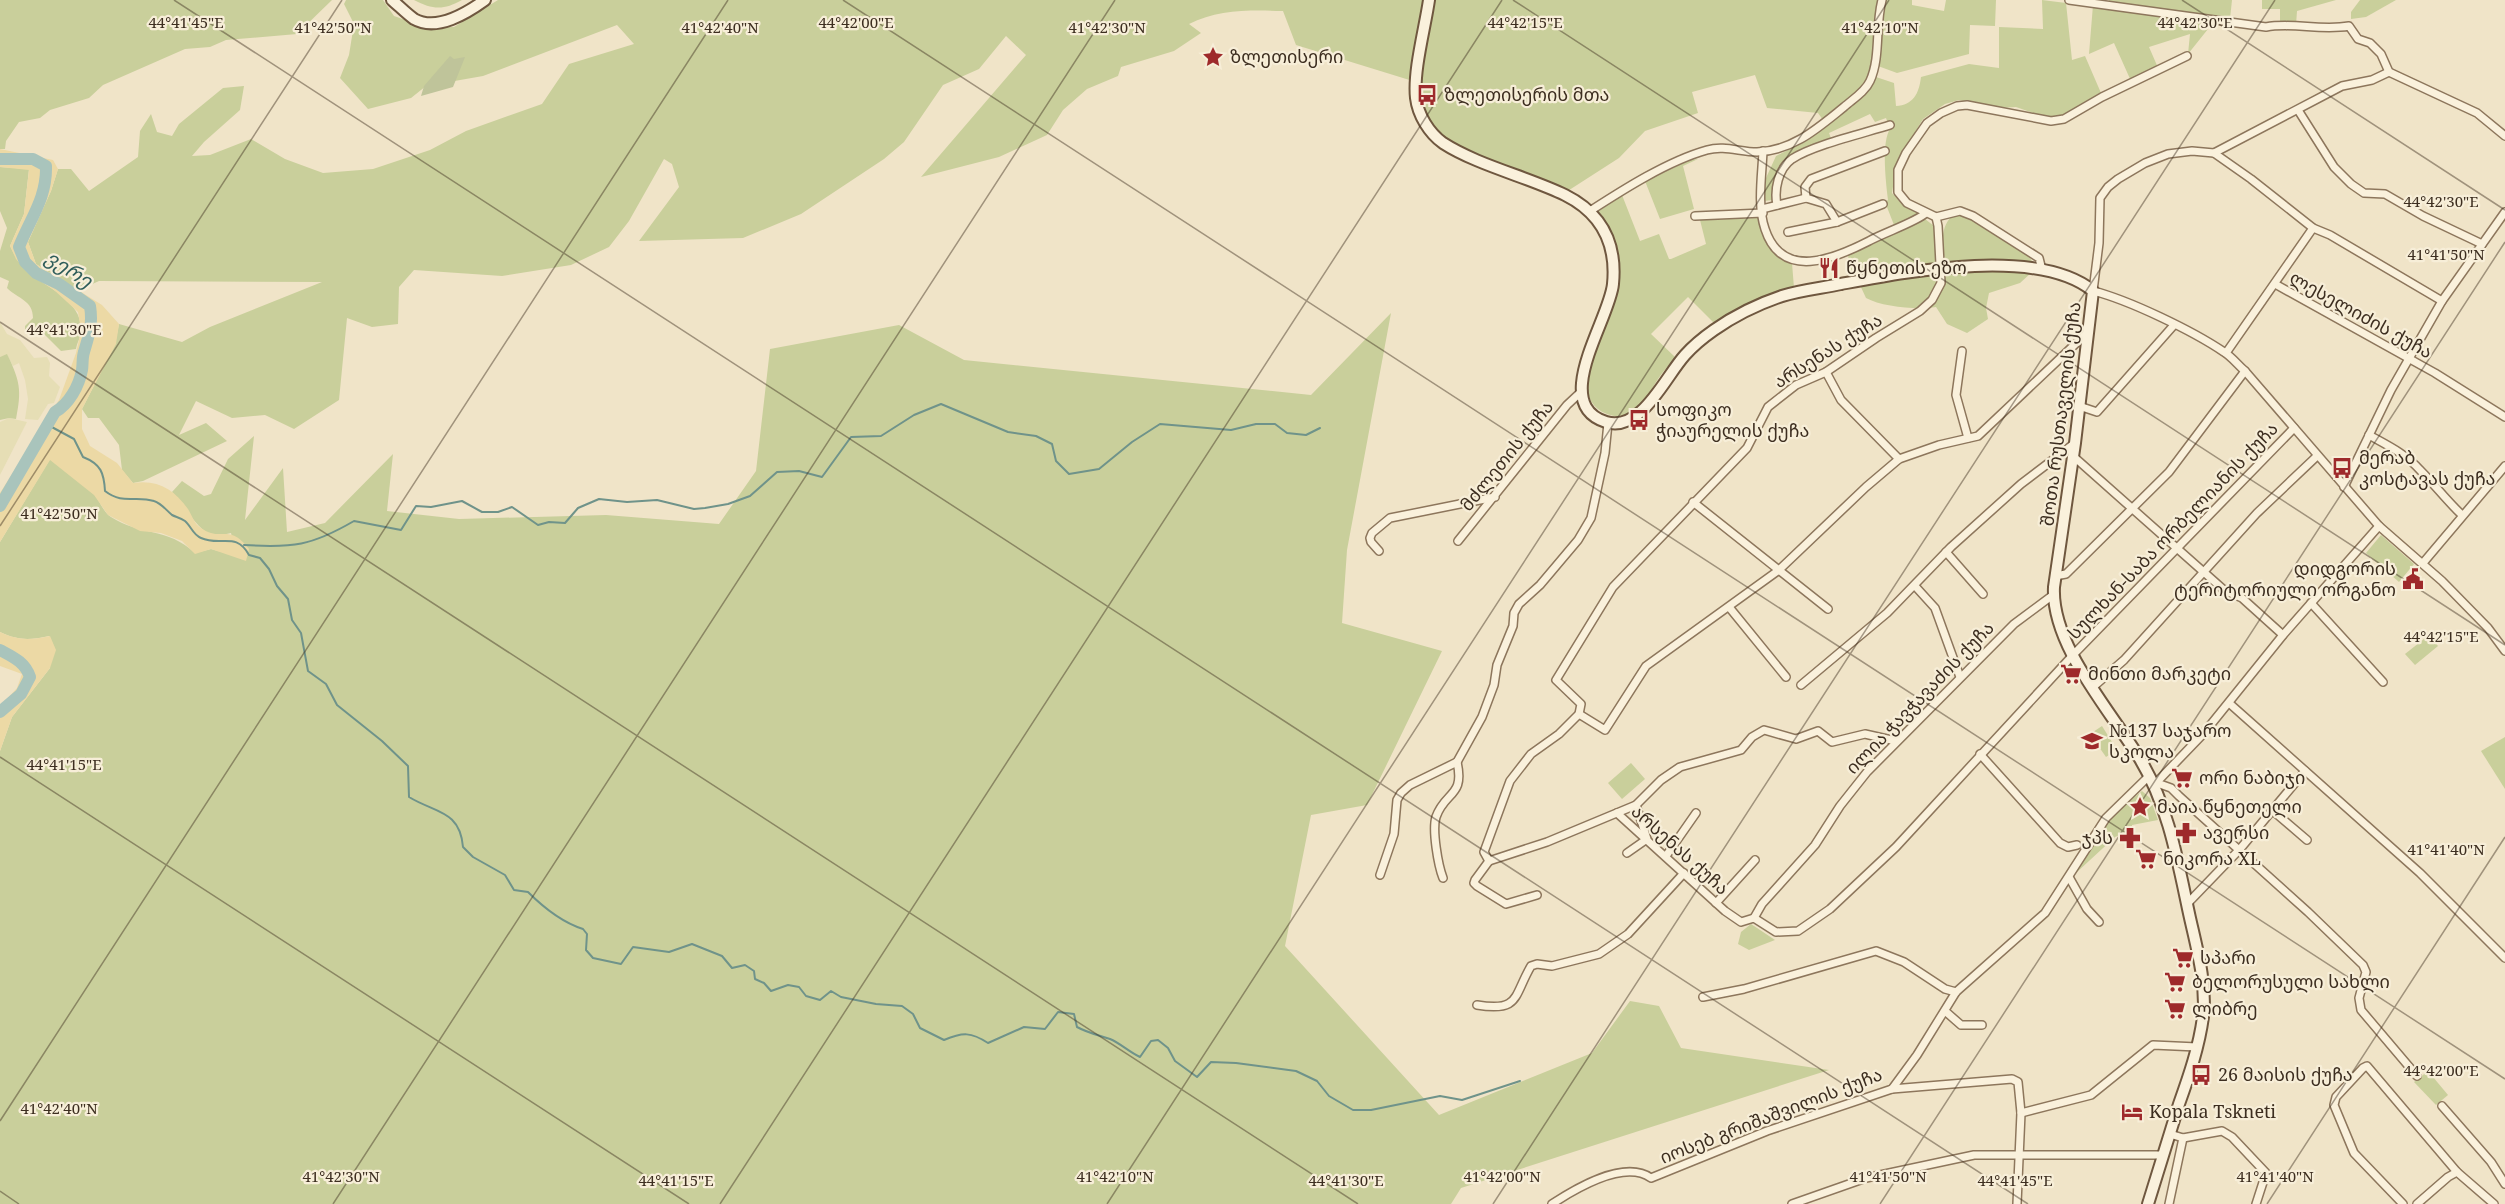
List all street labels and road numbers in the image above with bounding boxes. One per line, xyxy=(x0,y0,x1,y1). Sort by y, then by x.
street label: ლესელიძის ქუჩა xyxy=(2286,265,2437,363)
street label: შოთა რუსთაველის ქუჩა xyxy=(2034,300,2086,527)
street label: არსენას ქუჩა xyxy=(1769,307,1886,393)
street label: მძლეთის ქუჩა xyxy=(1454,395,1558,516)
street label: სულხან-საბა ორბელიანის ქუჩა xyxy=(2062,416,2283,644)
street label: ილია ჭავჭავაძის ქუჩა xyxy=(1840,616,1999,779)
street label: არსენას ქუჩა xyxy=(1627,799,1735,900)
street label: იოსებ გრიშაშვილის ქუჩა xyxy=(1656,1062,1885,1169)

